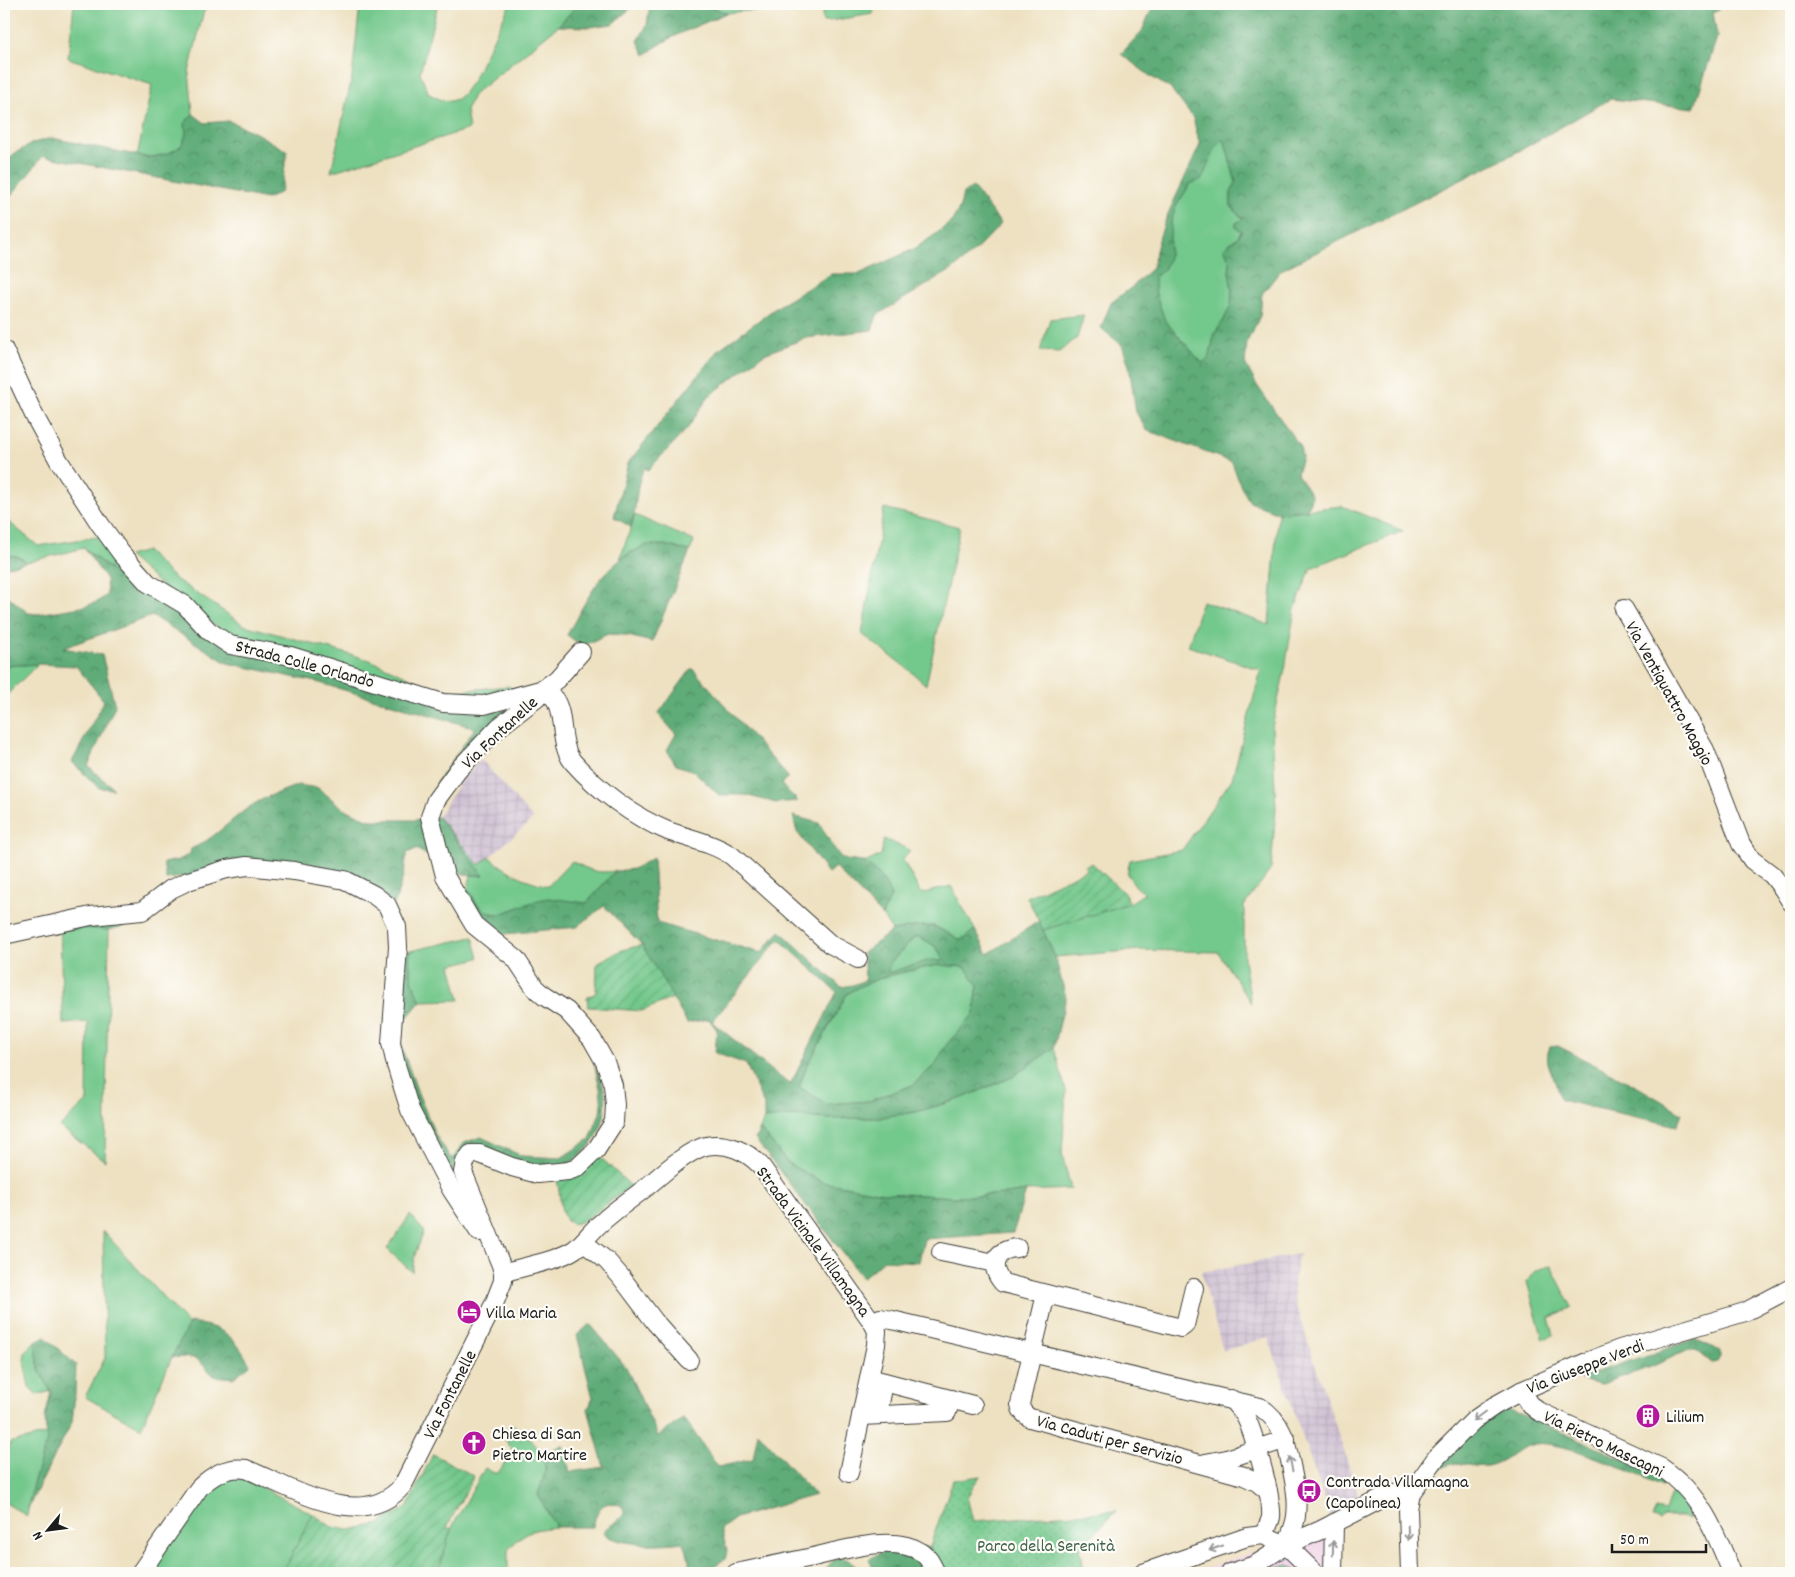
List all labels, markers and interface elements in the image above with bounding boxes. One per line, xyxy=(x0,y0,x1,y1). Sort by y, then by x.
street label: Via Ventiquattro Maggio xyxy=(1618,617,1718,771)
street label: Strada Colle Orlando xyxy=(232,635,377,696)
street label: Via Fontanelle xyxy=(457,692,545,776)
street label: Strada Vicinale Villamagna xyxy=(749,1162,876,1323)
hotel icon: Villa Maria xyxy=(456,1299,482,1325)
place label: Villa Maria xyxy=(486,1302,557,1327)
street label: Via Giuseppe Verdi xyxy=(1524,1334,1648,1402)
street label: Via Fontanelle xyxy=(418,1346,484,1444)
building icon: Lilium xyxy=(1635,1403,1661,1429)
street label: Via Pietro Mascagni xyxy=(1539,1405,1667,1485)
place label: Lilium xyxy=(1666,1406,1704,1431)
street label: Via Caduti per Servizio xyxy=(1033,1410,1185,1473)
one-way arrow xyxy=(1473,1410,1486,1421)
place label: Chiesa di San Pietro Martire xyxy=(492,1423,587,1469)
church icon: Chiesa di San Pietro Martire xyxy=(461,1430,487,1456)
one-way arrow xyxy=(1285,1456,1295,1472)
place label: Contrada Villamagna (Capolinea) xyxy=(1326,1471,1469,1517)
bus stop icon: Contrada Villamagna (Capolinea) xyxy=(1296,1478,1322,1504)
north arrow xyxy=(22,1504,72,1554)
scale bar xyxy=(1612,1522,1706,1554)
one-way arrow xyxy=(1403,1524,1413,1541)
text: N xyxy=(28,1527,49,1543)
text: 50 m xyxy=(1620,1530,1649,1552)
park label: Parco della Serenità xyxy=(977,1535,1115,1560)
one-way arrow xyxy=(1329,1540,1338,1556)
one-way arrow xyxy=(1209,1544,1224,1553)

